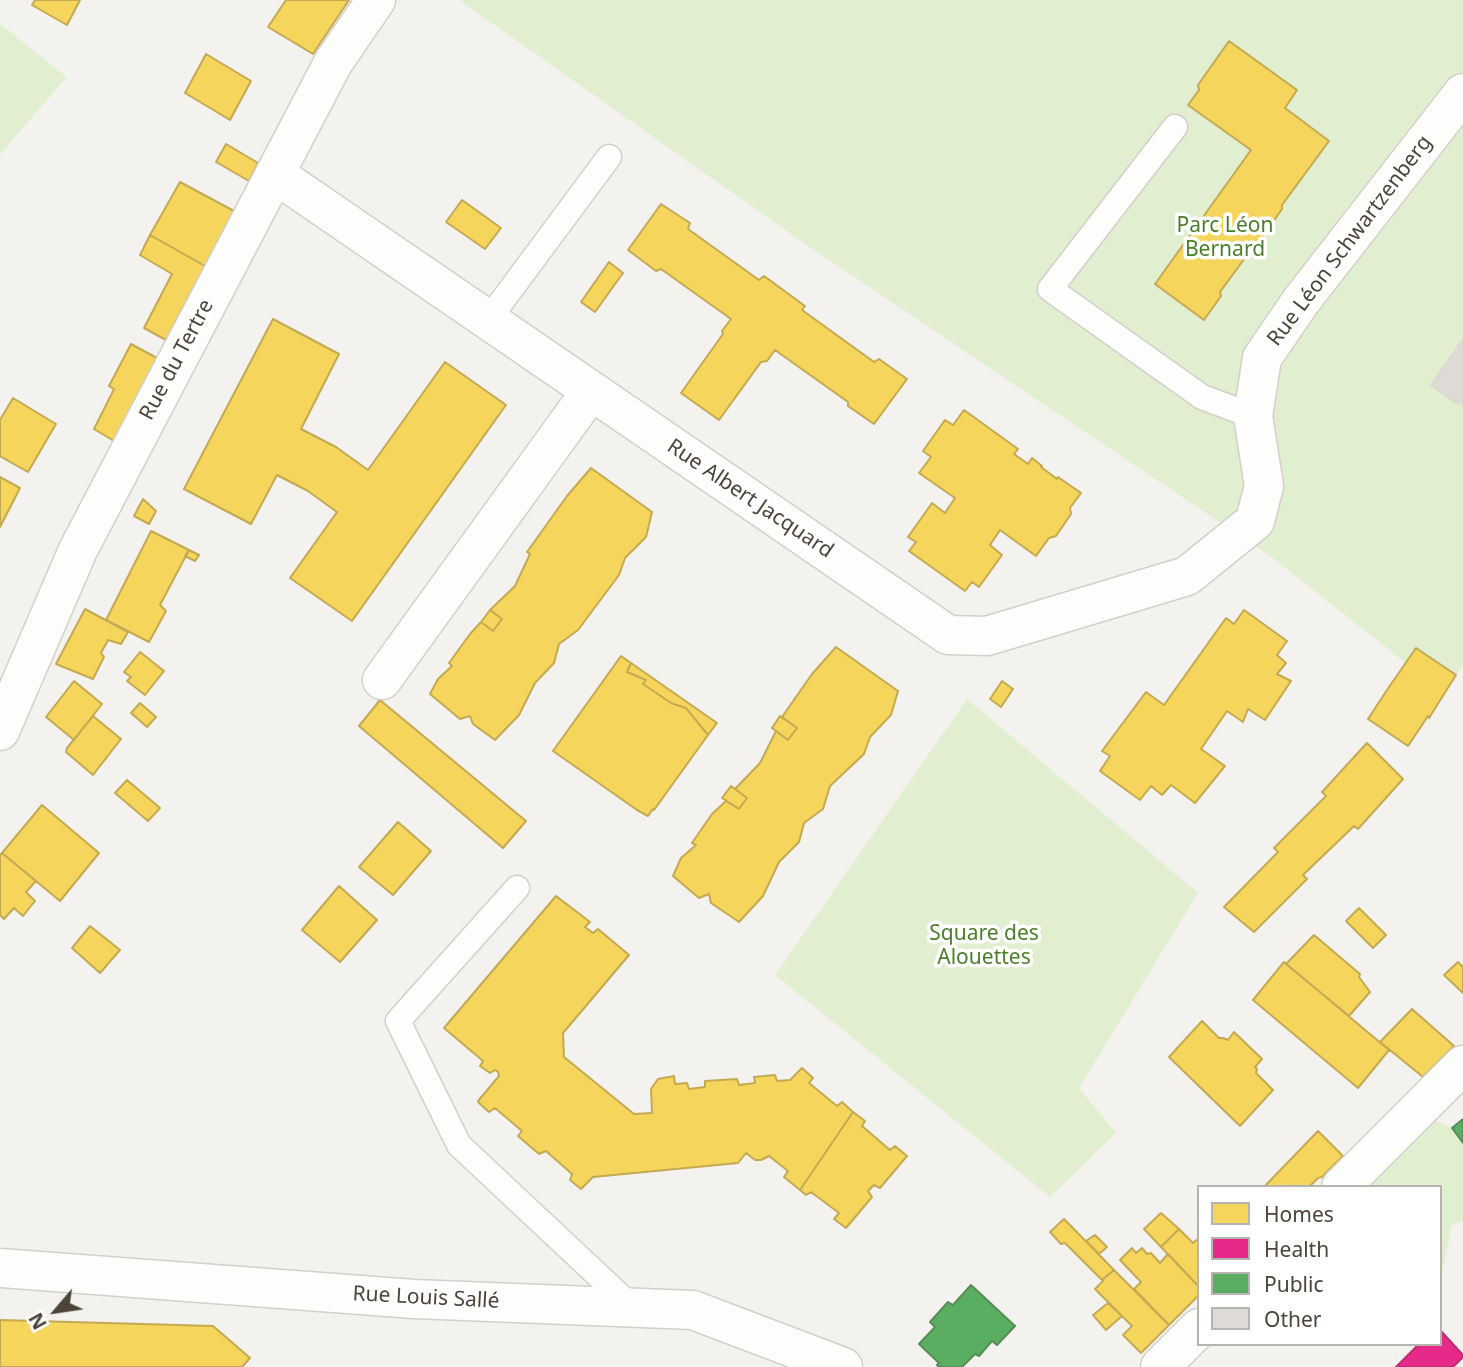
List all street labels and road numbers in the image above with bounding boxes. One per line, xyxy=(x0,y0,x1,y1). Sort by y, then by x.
street label: Rue Léon Schwartzenberg xyxy=(1263,131,1437,351)
street label: Rue du Tertre xyxy=(135,295,219,425)
street label: Rue Albert Jacquard xyxy=(662,434,838,564)
street label: Rue Louis Sallé xyxy=(352,1282,500,1314)

